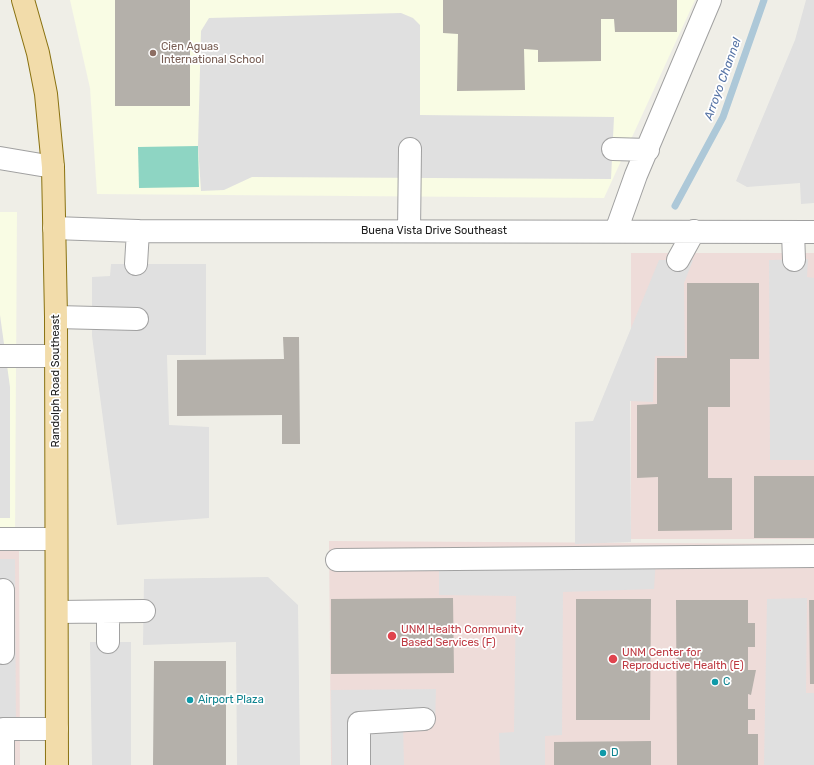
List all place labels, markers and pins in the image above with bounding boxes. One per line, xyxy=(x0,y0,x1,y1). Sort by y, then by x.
place label: Cien Aguas International School xyxy=(161,40,264,66)
marker: Cien Aguas International School xyxy=(148,48,158,58)
place label: UNM Health Community Based Services (F) xyxy=(401,623,524,649)
marker: UNM Health Community Based Services (F) xyxy=(386,630,398,642)
place label: UNM Center for Reproductive Health (E) xyxy=(622,646,744,672)
marker: UNM Center for Reproductive Health (E) xyxy=(607,653,619,665)
place label: C xyxy=(723,675,730,689)
marker: C xyxy=(710,677,720,687)
place label: Airport Plaza xyxy=(198,693,264,707)
marker: Airport Plaza xyxy=(185,695,195,705)
place label: D xyxy=(611,746,619,760)
marker: D xyxy=(598,748,608,758)

